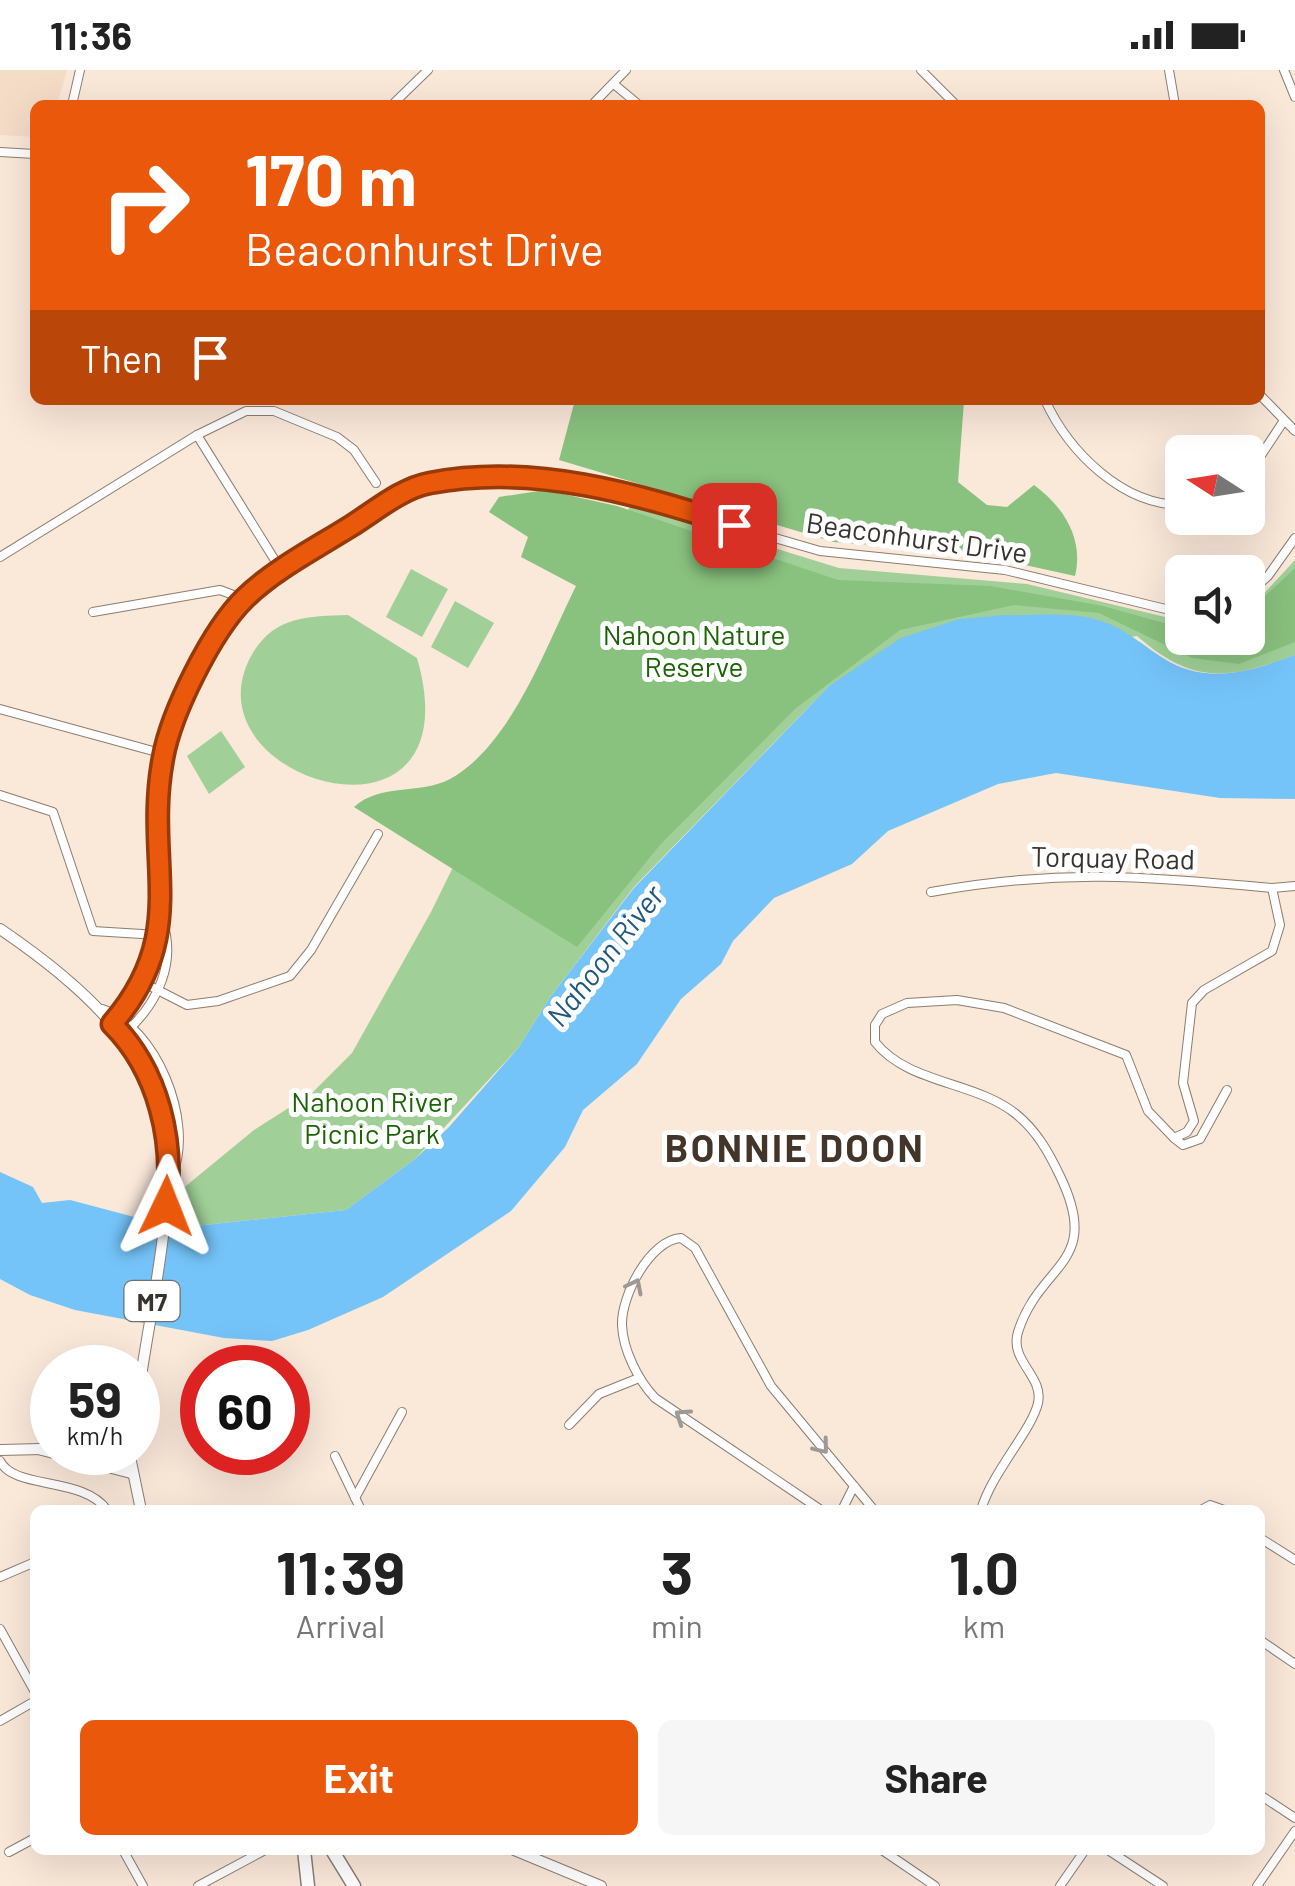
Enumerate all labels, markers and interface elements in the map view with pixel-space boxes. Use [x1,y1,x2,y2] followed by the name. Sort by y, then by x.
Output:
[50,12,132,58] text: 11:36
[245,136,417,220] text: 170 m
[80,140,210,270] icon: right
[245,221,604,275] text: Beaconhurst Drive
[183,330,238,385] icon: arrive
[80,335,163,381] text: Then
[1165,435,1265,535] north arrow
[1165,435,1265,655] map controls
[692,483,777,568] pin
[707,498,762,553] icon: arrive
[804,505,1030,569] street label: Beaconhurst Drive
[1165,555,1265,655] button: sound
[603,617,785,683] park label: Nahoon Nature Reserve
[1031,839,1195,875] street label: Torquay Road
[538,876,671,1033] water label: Nahoon River
[291,1084,453,1150] park label: Nahoon River Picnic Park
[665,1124,925,1170] district label: BONNIE DOON
[114,1154,218,1258] position arrow
[623,1278,642,1296] one-way arrow
[124,1281,180,1321] road number: M7
[180,1345,310,1475] speed limit sign: 60
[68,1368,122,1428] text: 59
[675,1410,693,1429] one-way arrow
[67,1420,123,1450] text: km/h
[810,1435,828,1453] one-way arrow
[276,1535,405,1607] text: 11:39
[661,1535,693,1607] text: 3
[949,1535,1019,1607] text: 1.0
[296,1606,385,1644] text: Arrival
[651,1606,703,1644] text: min
[963,1606,1005,1644] text: km
[80,1720,638,1835] button: Exit
[658,1720,1215,1835] button: Share

